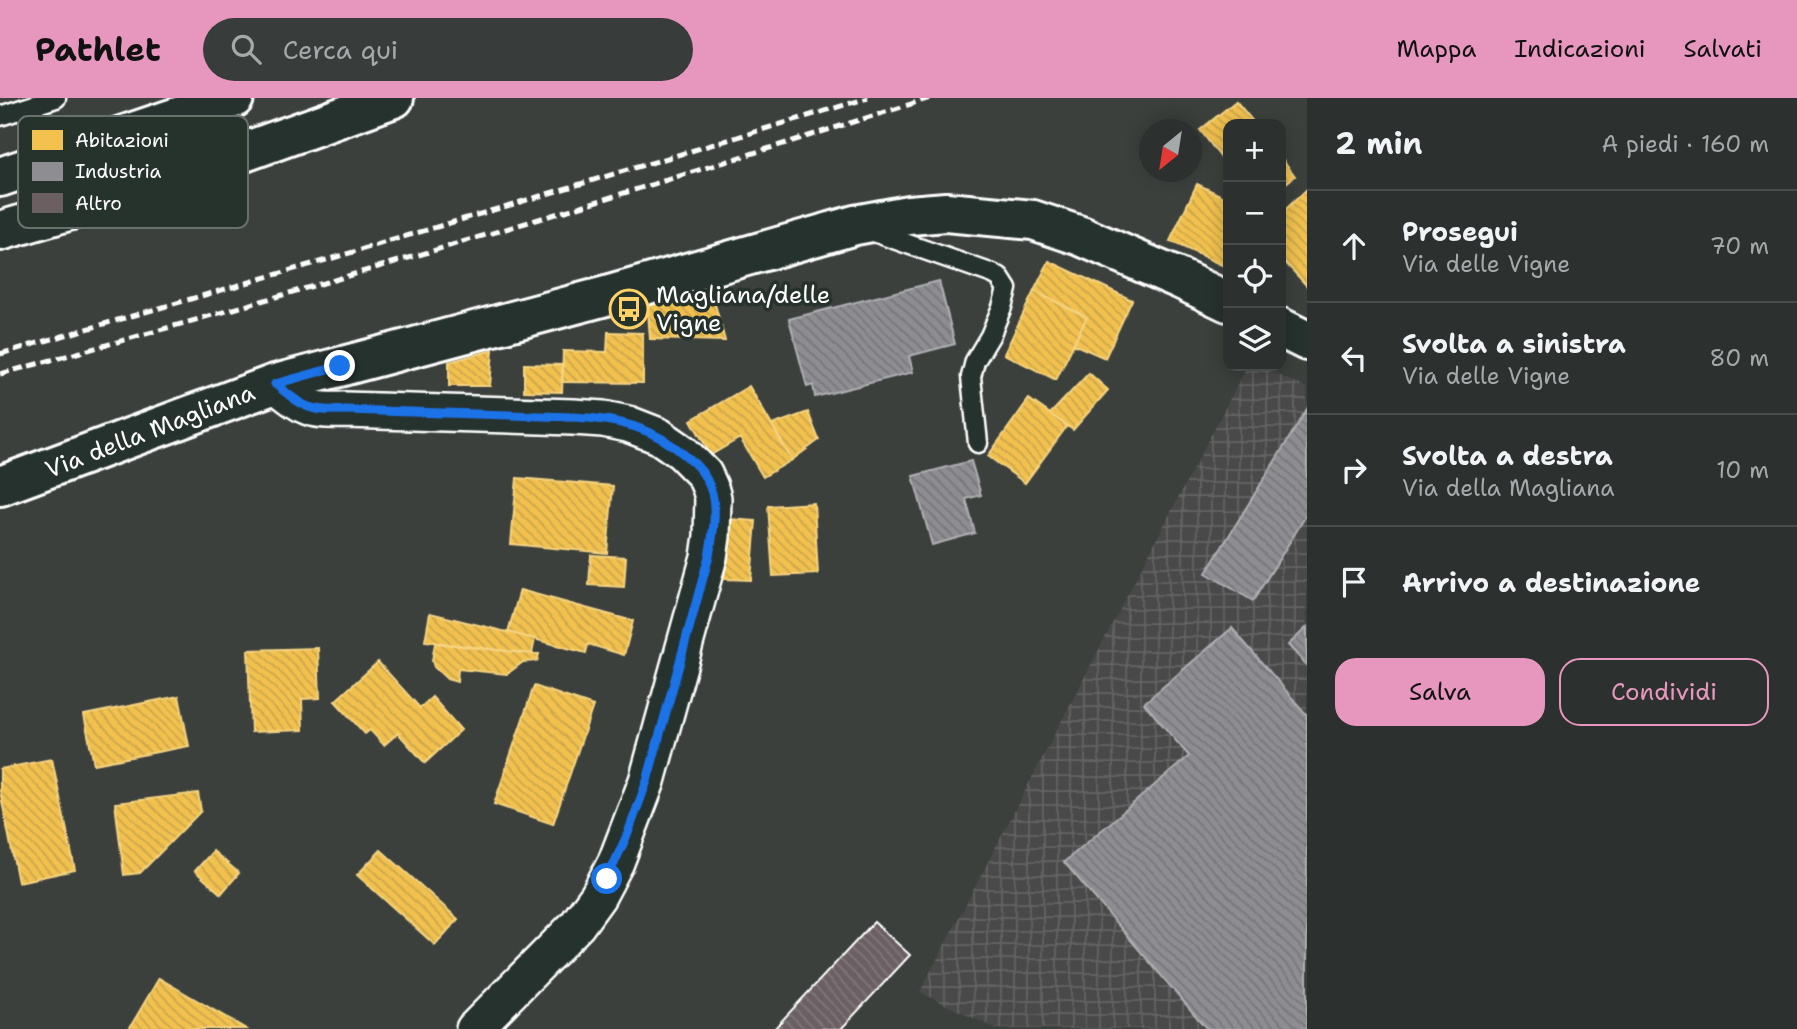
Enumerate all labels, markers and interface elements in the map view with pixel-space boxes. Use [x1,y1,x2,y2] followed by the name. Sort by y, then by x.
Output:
[203,18,693,81] search box
[35,27,161,72] text: Pathlet
[227,30,265,68] icon: search
[283,32,398,67] text: Cerca qui
[1396,33,1476,65] text: Mappa
[1514,33,1646,65] text: Indicazioni
[1684,33,1762,65] text: Salvati
[18,116,248,228] legend
[1139,119,1202,182] north arrow
[1223,119,1286,371] map controls
[1223,119,1286,182] button: +
[1335,123,1422,164] text: 2 min
[75,128,169,153] text: Abitazioni
[1602,129,1769,159] text: A piedi · 160 m
[75,159,162,184] text: Industria
[1223,182,1286,245] button: −
[75,191,122,216] text: Altro
[1402,214,1518,249] text: Prosegui
[1335,227,1373,265] icon: ahead
[1710,231,1769,261] text: 70 m
[1223,245,1286,308] button: locate
[1402,249,1570,279] text: Via delle Vigne
[656,279,830,339] place label: Magliana/delle Vigne
[608,288,650,330] bus stop icon: Magliana/delle Vigne
[1223,308,1286,371] button: layers
[1402,326,1626,361] text: Svolta a sinistra
[1335,339,1373,377] icon: left
[1710,343,1769,373] text: 80 m
[324,350,355,381] route end
[1402,361,1570,391] text: Via delle Vigne
[41,376,259,486] street label: Via della Magliana
[1402,438,1613,473] text: Svolta a destra
[1335,451,1373,489] icon: right
[1716,455,1769,485] text: 10 m
[1402,473,1615,503] text: Via della Magliana
[1335,563,1373,601] icon: arrive
[1402,565,1700,600] text: Arrivo a destinazione
[1335,658,1545,726] button: Salva
[1559,658,1769,726] button: Condividi
[591,863,622,894] route start

